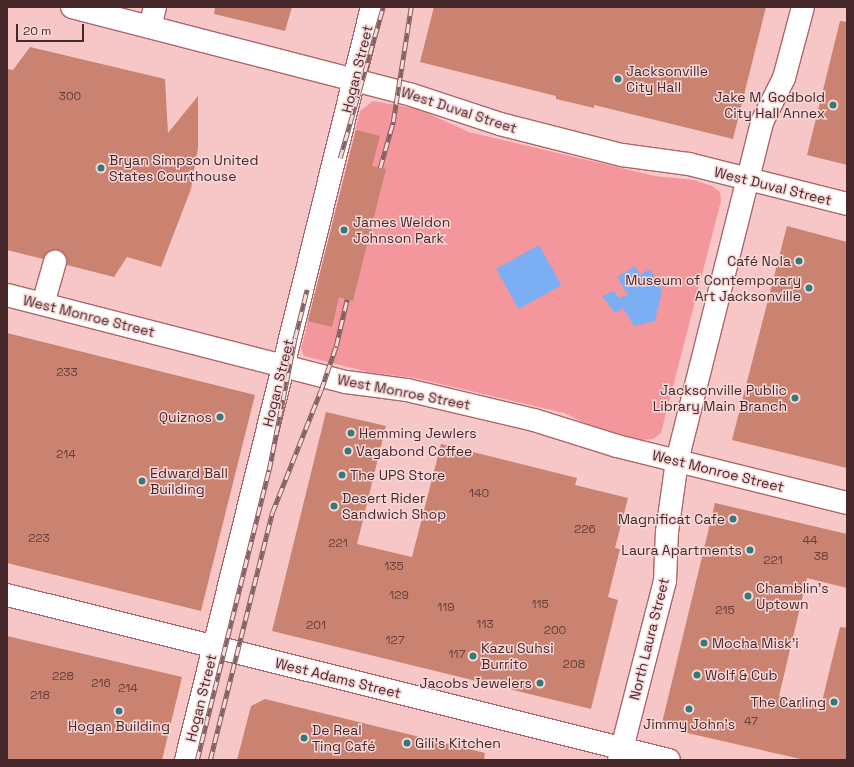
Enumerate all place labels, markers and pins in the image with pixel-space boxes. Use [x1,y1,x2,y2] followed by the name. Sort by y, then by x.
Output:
[626,63,708,96] place label: Jacksonville City Hall
[613,74,623,84] marker: Jacksonville City Hall
[714,89,825,122] place label: Jake M. Godbold City Hall Annex
[828,100,838,110] marker: Jake M. Godbold City Hall Annex
[109,152,258,184] place label: Bryan Simpson United States Courthouse
[96,163,106,173] marker: Bryan Simpson United States Courthouse
[353,214,450,246] place label: James Weldon Johnson Park
[338,224,350,236] marker: James Weldon Johnson Park
[727,253,791,269] place label: Café Nola
[794,256,804,266] marker: Café Nola
[625,272,801,304] place label: Museum of Contemporary Art Jacksonville
[804,283,814,293] marker: Museum of Contemporary Art Jacksonville
[653,382,787,414] place label: Jacksonville Public Library Main Branch
[790,393,800,403] marker: Jacksonville Public Library Main Branch
[159,409,212,425] place label: Quiznos
[215,412,225,422] marker: Quiznos
[359,425,477,441] place label: Hemming Jewlers
[346,428,356,438] marker: Hemming Jewlers
[356,443,472,459] place label: Vagabond Coffee
[343,446,353,456] marker: Vagabond Coffee
[150,465,228,498] place label: Edward Ball Building
[350,467,445,483] place label: The UPS Store
[337,470,347,480] marker: The UPS Store
[137,476,147,486] marker: Edward Ball Building
[342,490,446,522] place label: Desert Rider Sandwich Shop
[329,501,339,511] marker: Desert Rider Sandwich Shop
[618,511,725,527] place label: Magnificat Cafe
[728,514,738,524] marker: Magnificat Cafe
[621,542,742,558] place label: Laura Apartments
[745,545,755,555] marker: Laura Apartments
[756,580,829,612] place label: Chamblin's Uptown
[743,591,753,601] marker: Chamblin's Uptown
[712,635,799,651] place label: Mocha Misk'i
[699,638,709,648] marker: Mocha Misk'i
[481,640,554,672] place label: Kazu Suhsi Burrito
[468,651,478,661] marker: Kazu Suhsi Burrito
[705,667,778,683] place label: Wolf & Cub
[692,670,702,680] marker: Wolf & Cub
[419,675,532,691] place label: Jacobs Jewelers
[535,678,545,688] marker: Jacobs Jewelers
[751,694,826,710] place label: The Carling
[829,697,839,707] marker: The Carling
[684,704,694,714] marker: Jimmy John's
[114,706,124,716] marker: Hogan Building
[643,716,735,732] place label: Jimmy John's
[68,718,170,734] place label: Hogan Building
[312,722,375,754] place label: De Real Ting Café
[299,733,309,743] marker: De Real Ting Café
[415,735,501,751] place label: Gili's Kitchen
[402,738,412,748] marker: Gili's Kitchen

